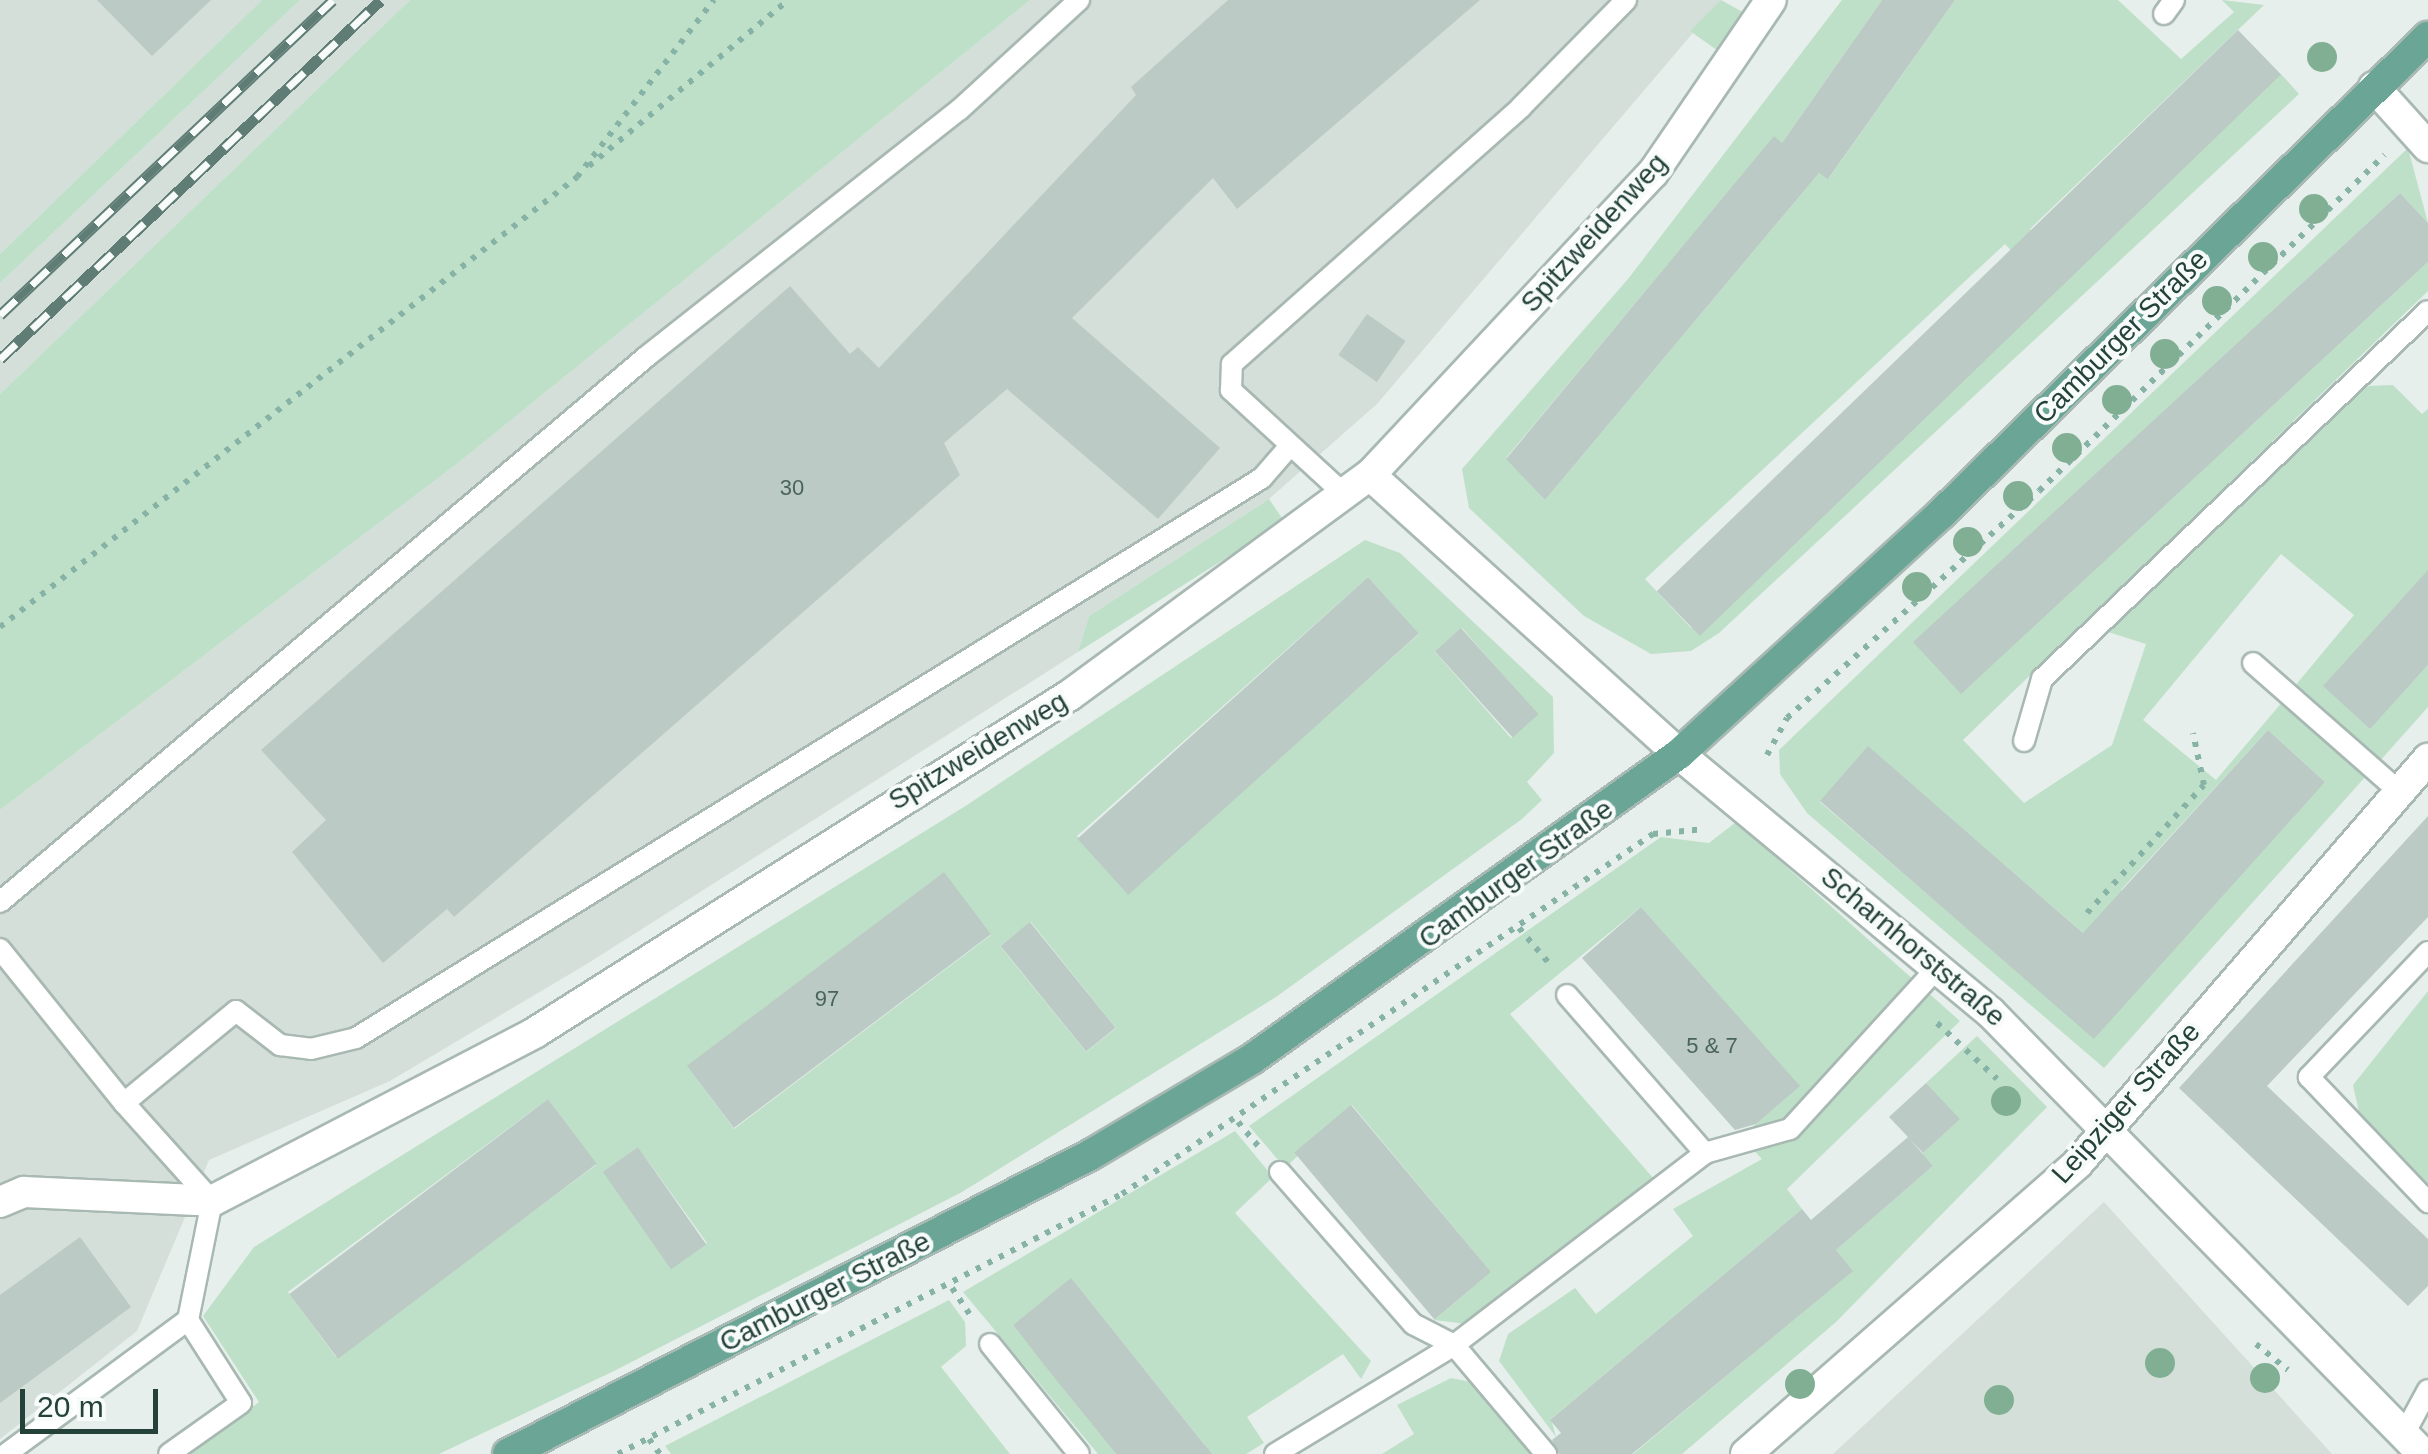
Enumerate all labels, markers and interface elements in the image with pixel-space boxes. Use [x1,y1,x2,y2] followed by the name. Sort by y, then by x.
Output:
[1514,147,1674,319] street label: Spitzweidenweg
[2027,243,2215,431] street label: Camburger Straße
[780,475,804,501] house number: 30
[883,684,1073,818] street label: Spitzweidenweg
[1412,792,1620,956] street label: Camburger Straße
[1814,860,2012,1034] street label: Scharnhorststraße
[815,986,839,1012] house number: 97
[2045,1015,2207,1191] street label: Leipziger Straße
[1686,1033,1738,1059] house number: 5 & 7
[714,1224,936,1360] street label: Camburger Straße
[25,1369,162,1431] scale bar
[37,1390,104,1423] text: 20 m

